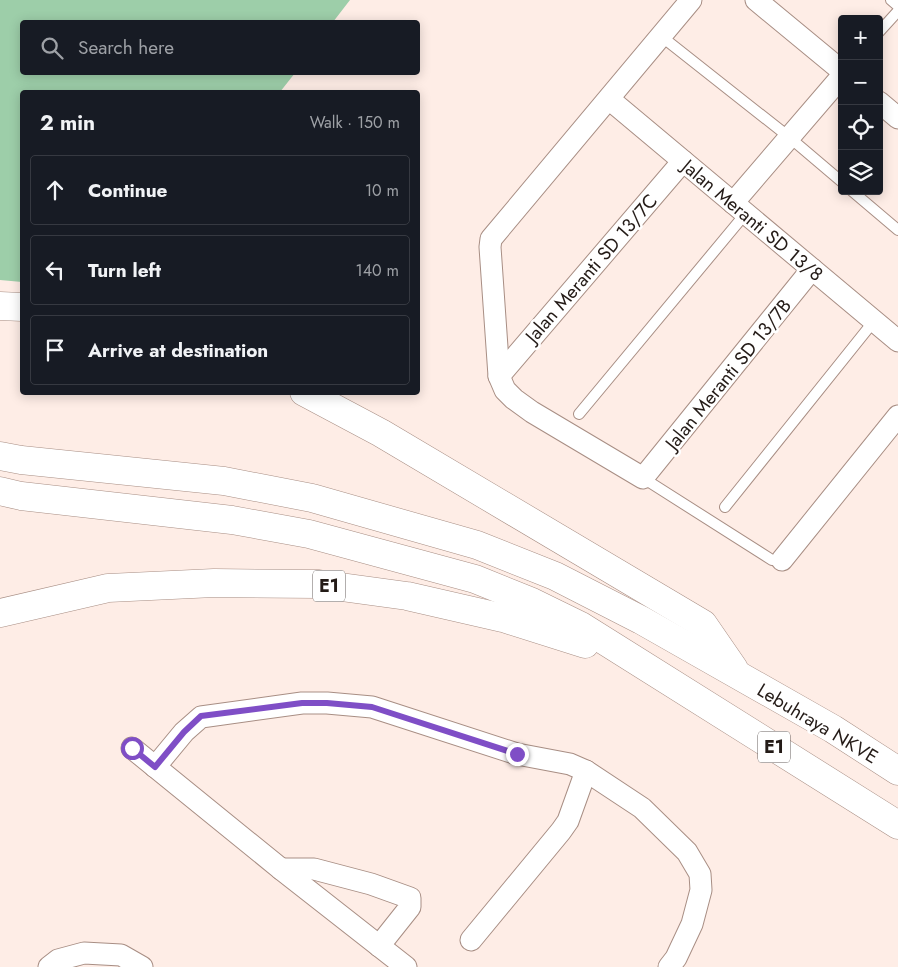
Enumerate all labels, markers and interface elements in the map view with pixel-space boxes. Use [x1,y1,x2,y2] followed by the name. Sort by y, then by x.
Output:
[838,15,883,195] map controls
[838,15,883,60] button: +
[20,20,420,75] search box
[38,34,66,62] icon: search
[78,34,174,61] text: Search here
[838,60,883,105] button: −
[838,105,883,150] button: locate
[40,108,95,138] text: 2 min
[310,111,400,134] text: Walk · 150 m
[838,150,883,195] button: layers
[674,151,829,288] street label: Jalan Meranti SD 13/8
[41,176,69,204] icon: ahead
[88,177,167,204] text: Continue
[365,179,399,202] text: 10 m
[517,188,664,351] street label: Jalan Meranti SD 13/7C
[41,256,69,284] icon: left
[88,257,161,284] text: Turn left
[356,259,399,282] text: 140 m
[657,293,798,458] street label: Jalan Meranti SD 13/7B
[41,336,69,364] icon: arrive
[88,337,268,364] text: Arrive at destination
[313,570,345,602] road number: E1
[752,677,883,770] street label: Lebuhraya NKVE
[758,732,790,762] road number: E1
[121,737,144,760] route start
[506,743,529,766] route end

